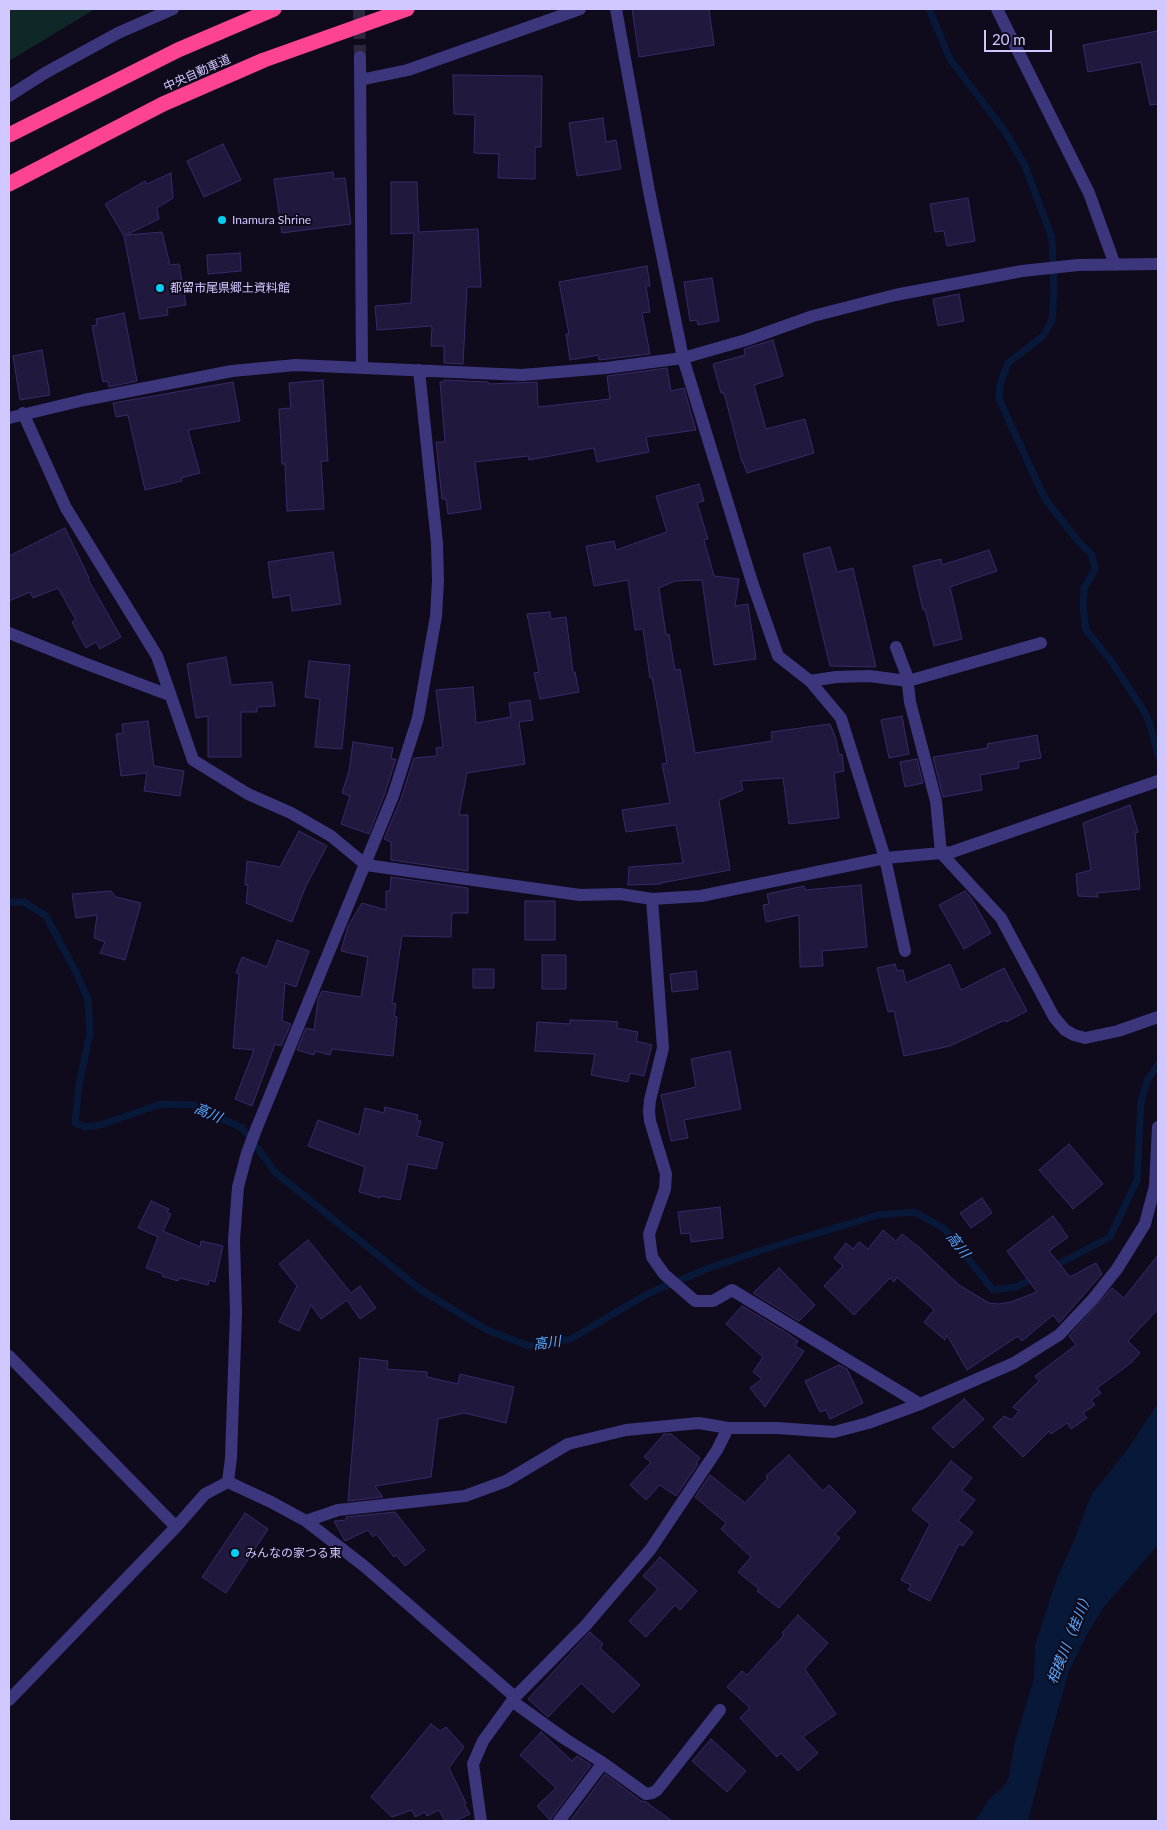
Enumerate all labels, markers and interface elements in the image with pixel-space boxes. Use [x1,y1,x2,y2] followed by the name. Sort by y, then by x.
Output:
[987,20,1054,52] scale bar
[992,30,1026,48] text: 20 m
[161,52,233,94] street label: 中央自動車道
[232,213,311,227] place label: Inamura Shrine
[216,214,228,226] marker: Inamura Shrine
[170,281,290,295] place label: 都留市尾県郷土資料館
[154,282,166,294] marker: 都留市尾県郷土資料館
[192,1100,224,1126] water label: 高川
[943,1229,973,1261] water label: 高川
[532,1333,562,1353] water label: 高川
[245,1546,341,1560] place label: みんなの家つる東
[229,1547,241,1559] marker: みんなの家つる東
[1044,1589,1096,1687] water label: 相模川（桂川）

